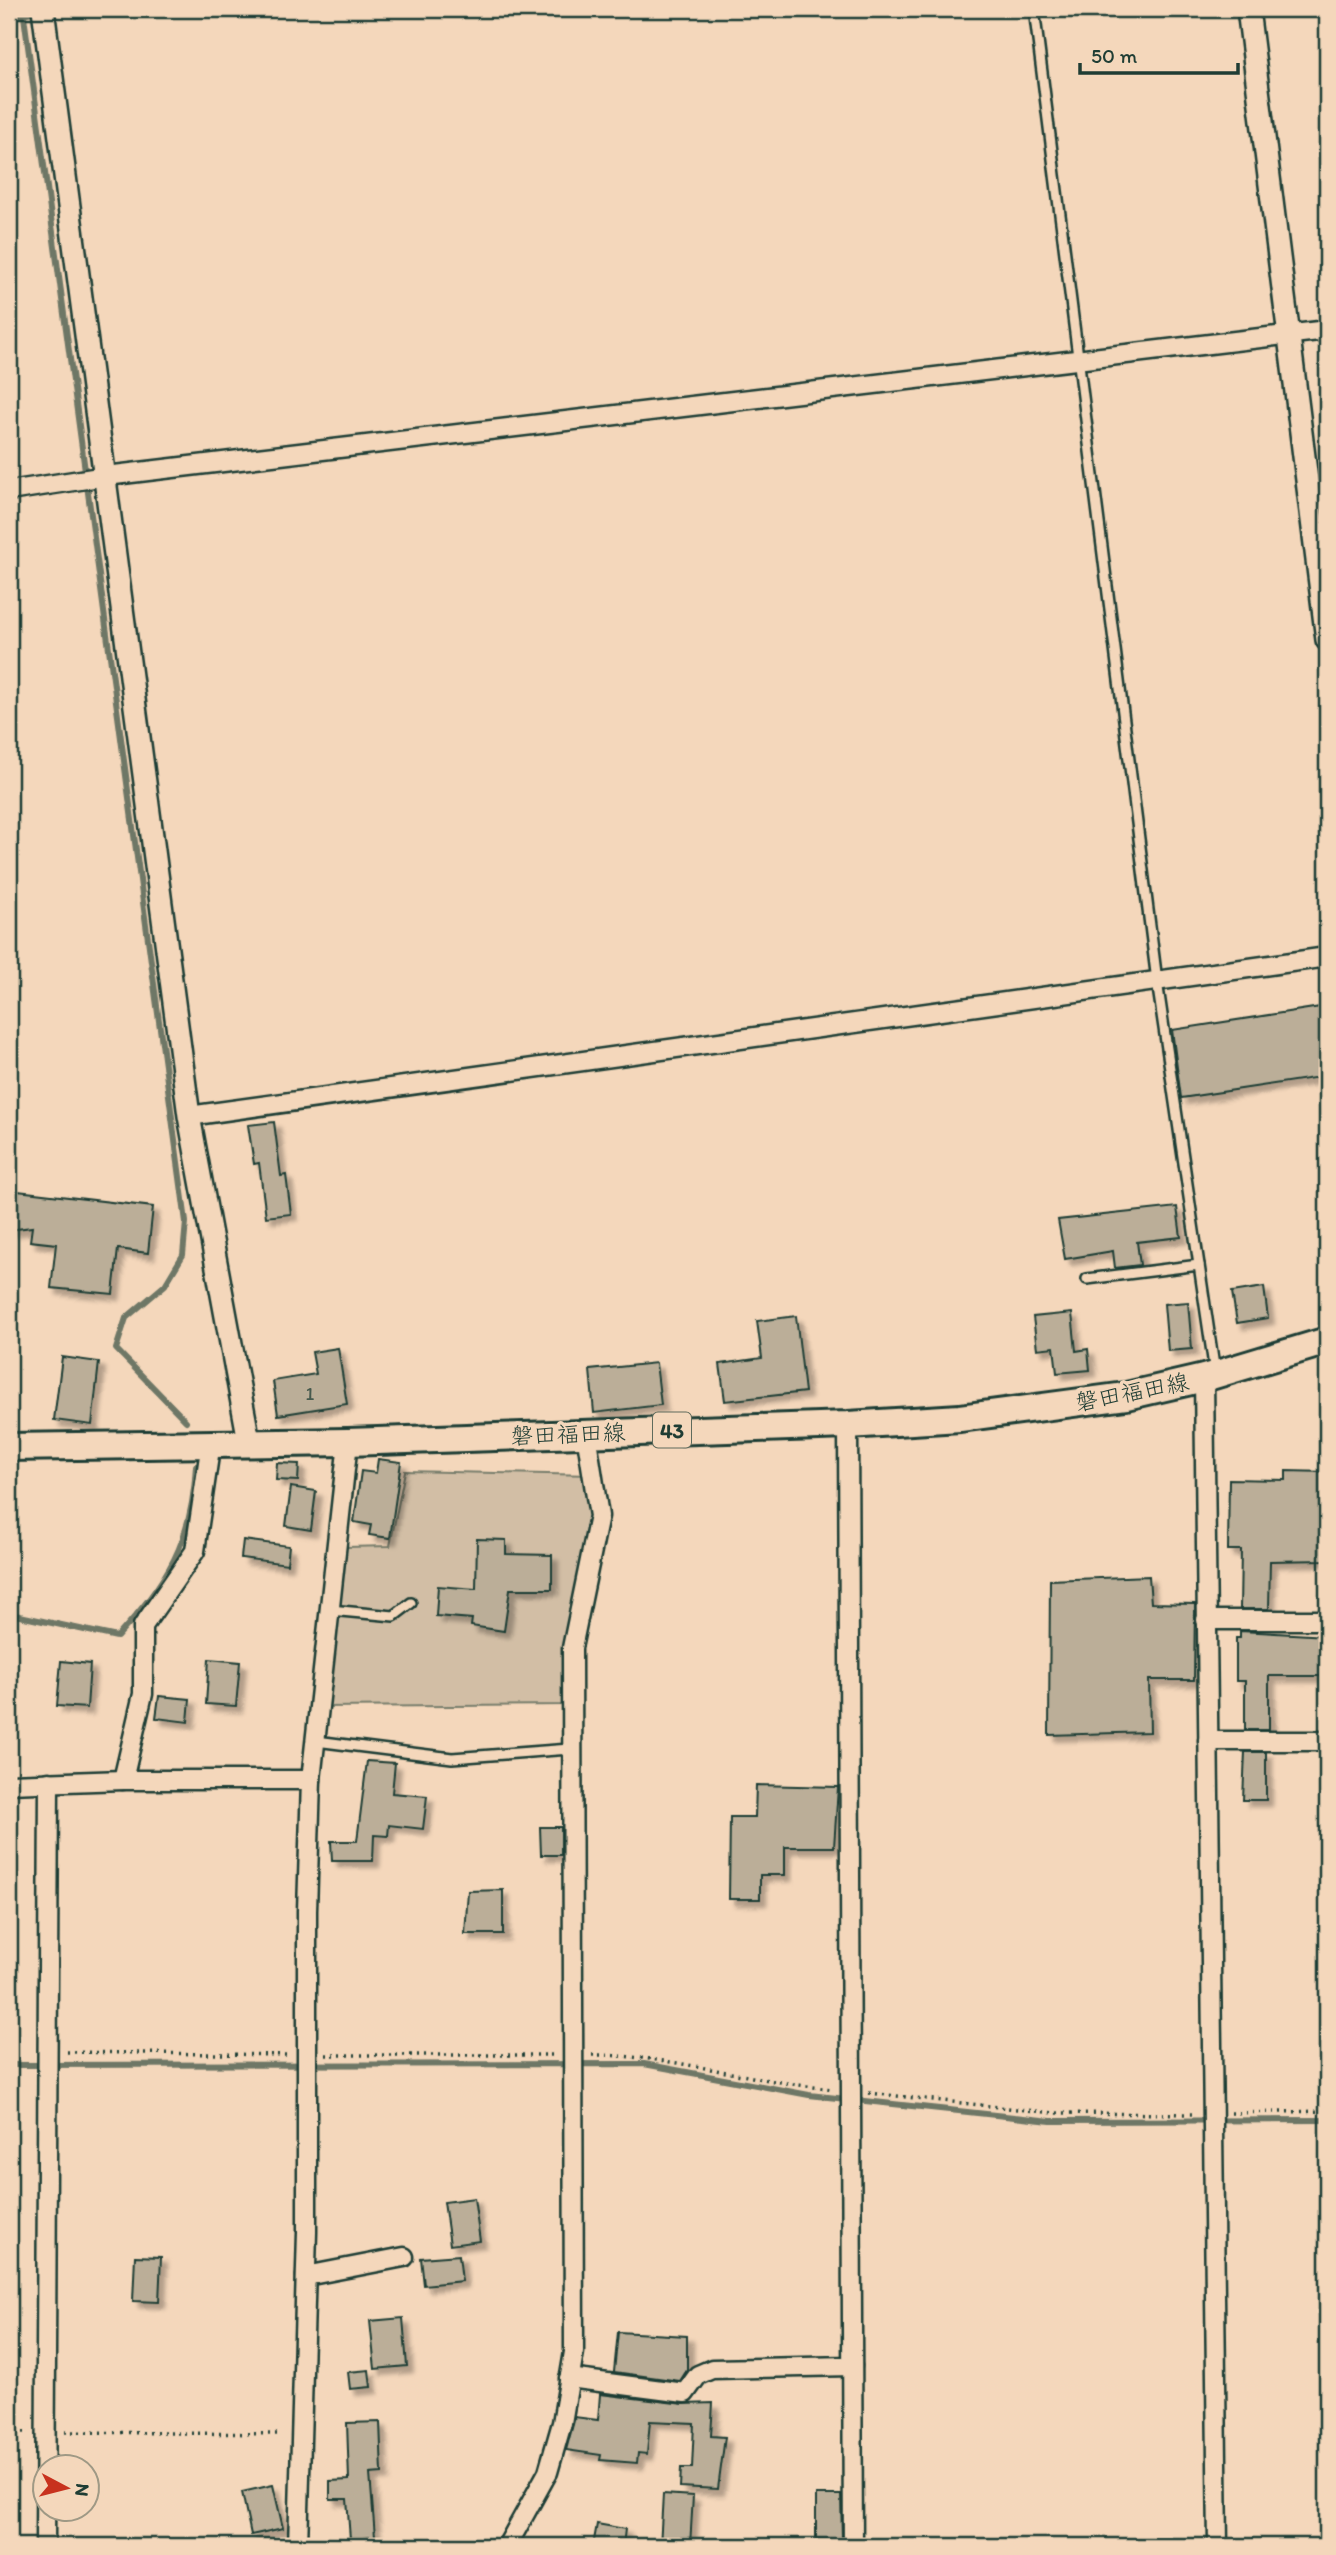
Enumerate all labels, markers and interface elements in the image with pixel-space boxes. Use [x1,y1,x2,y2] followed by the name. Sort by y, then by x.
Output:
[1080,32,1238,76] scale bar
[1091,43,1138,68] text: 50 m
[1073,1367,1191,1417] street label: 磐田福田線
[306,1382,315,1405] house number: 1
[653,1412,691,1448] road number: 43
[510,1418,626,1450] street label: 磐田福田線
[32,2454,102,2524] north arrow
[70,2482,95,2498] text: N

